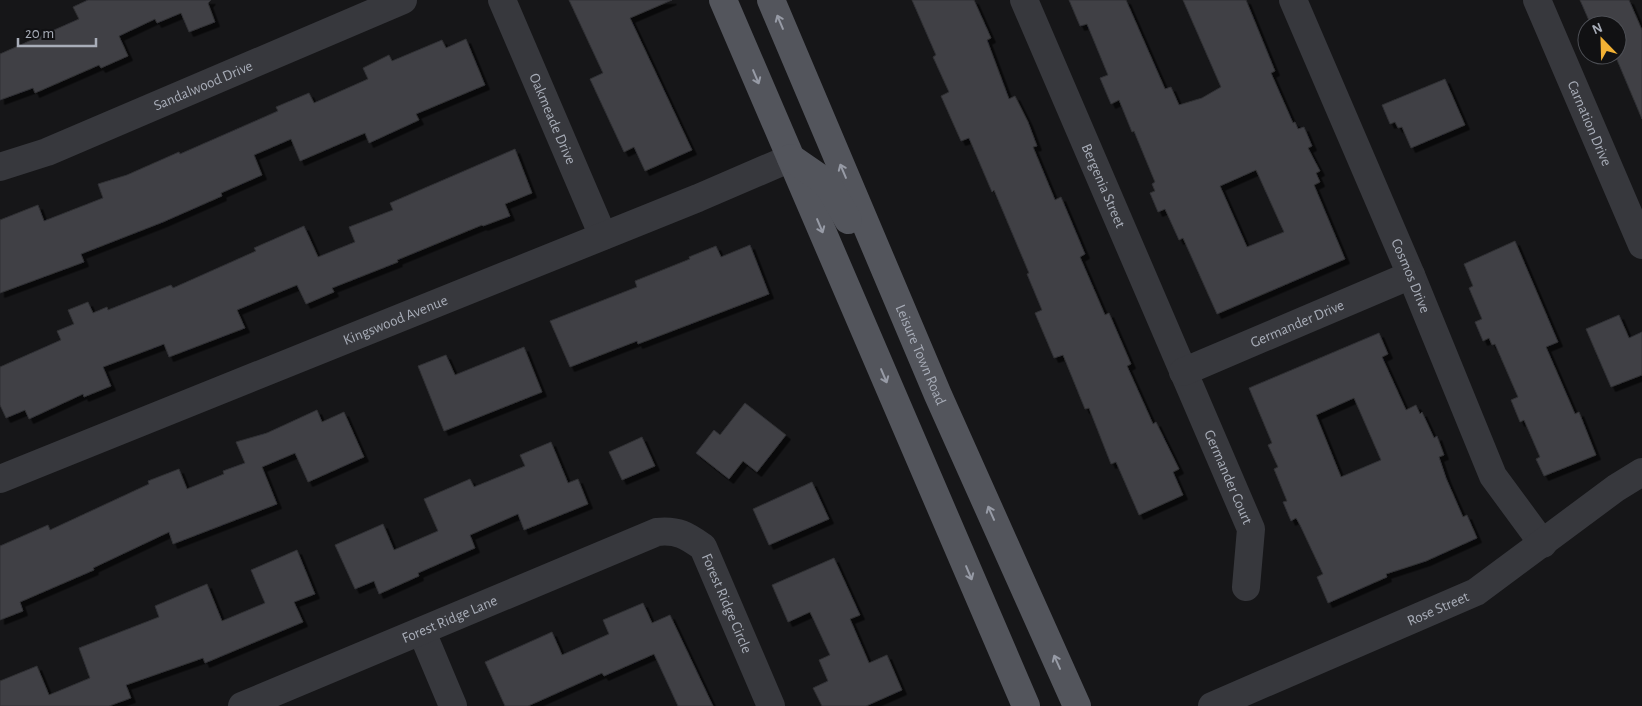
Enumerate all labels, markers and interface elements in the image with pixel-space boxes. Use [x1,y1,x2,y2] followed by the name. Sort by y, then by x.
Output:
[775,14,784,29] one-way arrow
[18,15,95,47] scale bar
[1577,15,1627,65] north arrow
[1590,21,1605,37] text: N
[25,26,54,41] text: 20 m
[152,58,255,114] street label: Sandalwood Drive
[752,69,761,84] one-way arrow
[526,71,578,167] street label: Oakmeade Drive
[1564,78,1614,168] street label: Carnation Drive
[1079,141,1128,230] street label: Bergenia Street
[838,164,848,179] one-way arrow
[816,218,826,233] one-way arrow
[1388,237,1433,315] street label: Cosmos Drive
[341,293,450,348] street label: Kingswood Avenue
[1248,297,1346,350] street label: Germander Drive
[893,302,949,408] street label: Leisure Town Road
[880,368,890,383] one-way arrow
[1201,428,1255,527] street label: Germander Court
[985,506,995,521] one-way arrow
[699,551,755,656] street label: Forest Ridge Circle
[965,565,975,580] one-way arrow
[1405,589,1471,629] street label: Rose Street
[400,593,500,646] street label: Forest Ridge Lane
[1052,654,1062,669] one-way arrow

